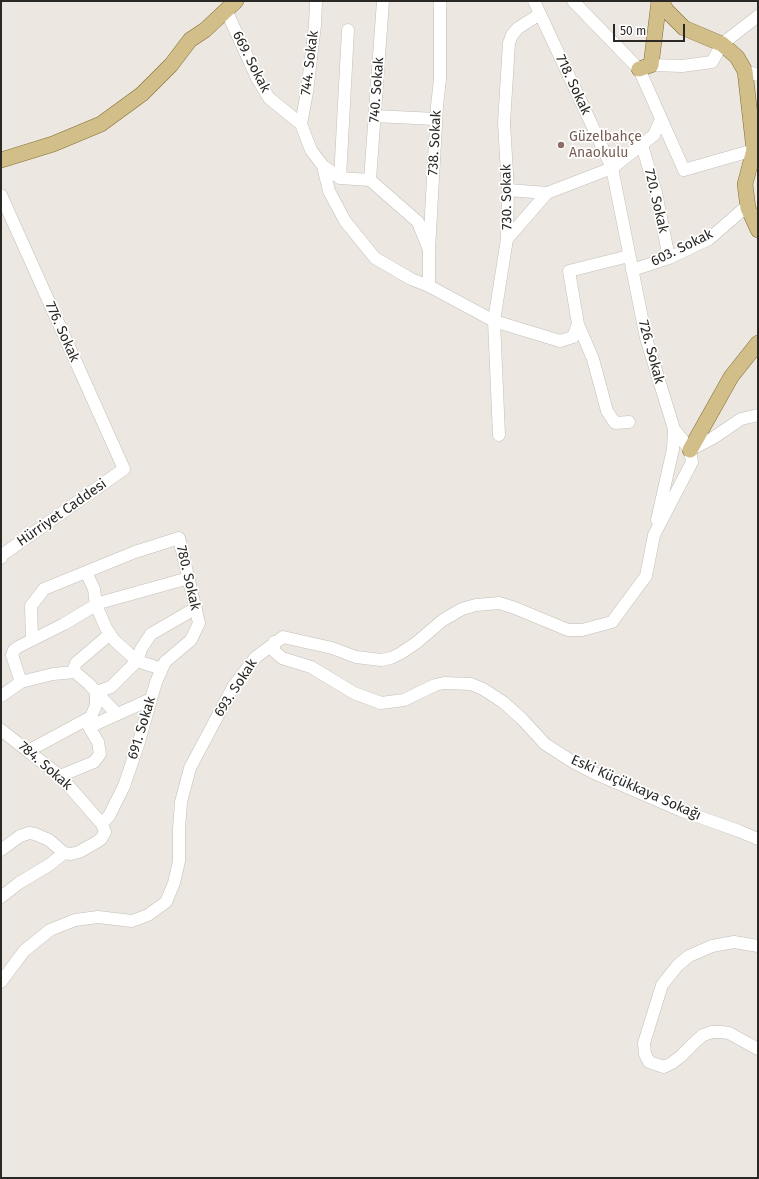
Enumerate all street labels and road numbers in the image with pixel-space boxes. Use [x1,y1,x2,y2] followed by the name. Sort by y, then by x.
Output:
[228,28,274,96] street label: 669. Sokak
[298,30,322,96] street label: 744. Sokak
[552,52,594,118] street label: 718. Sokak
[366,57,388,123] street label: 740. Sokak
[425,110,445,176] street label: 738. Sokak
[498,164,516,230] street label: 730. Sokak
[640,167,672,235] street label: 720. Sokak
[648,226,716,270] street label: 603. Sokak
[41,299,83,365] street label: 776. Sokak
[634,318,668,386] street label: 726. Sokak
[14,476,110,550] street label: Hürriyet Caddesi
[172,544,204,612] street label: 780. Sokak
[211,656,261,720] street label: 693. Sokak
[124,694,160,762] street label: 691. Sokak
[15,738,75,794] street label: 784. Sokak
[568,752,704,824] street label: Eski Küçükkaya Sokağı

